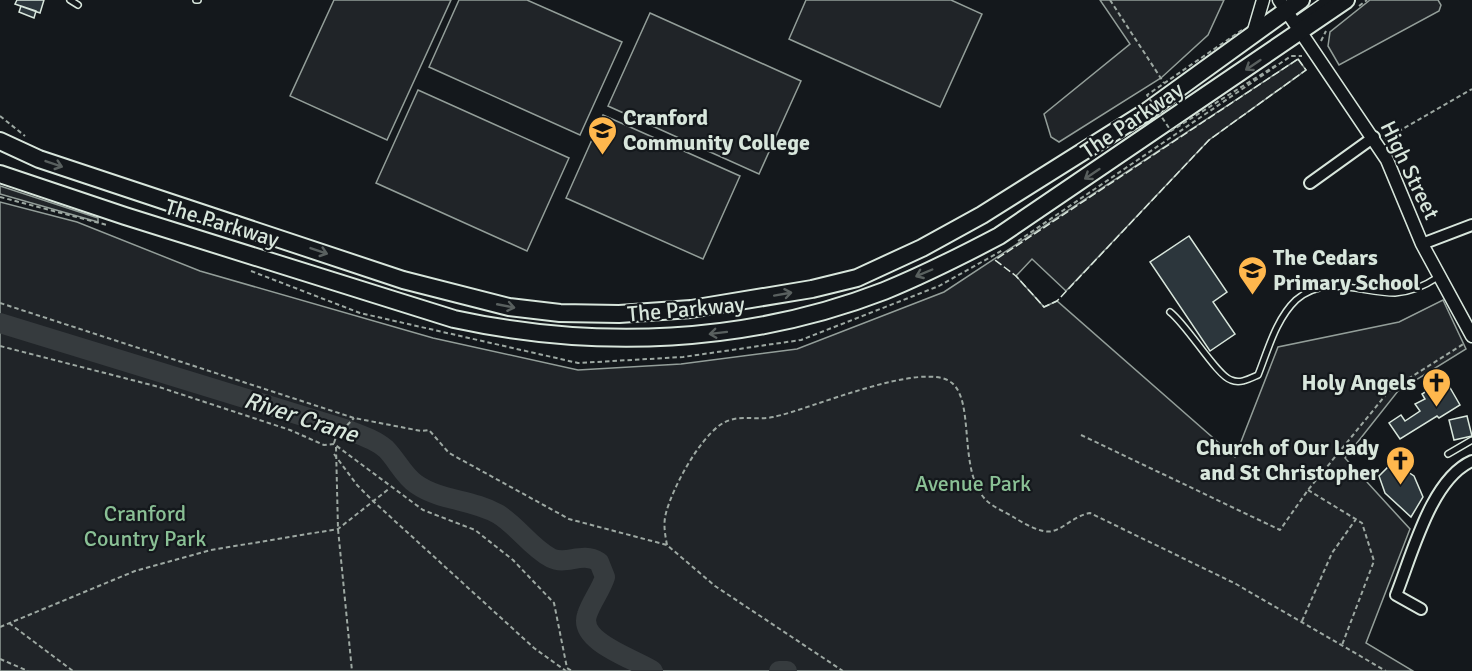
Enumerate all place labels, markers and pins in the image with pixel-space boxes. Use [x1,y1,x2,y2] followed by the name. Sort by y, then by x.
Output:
[623,104,810,156] place label: Cranford Community College
[586,114,618,156] school or university icon: Cranford Community College
[1273,244,1420,296] place label: The Cedars Primary School
[1236,254,1268,296] school or university icon: The Cedars Primary School
[1421,366,1453,408] church icon: Holy Angels
[1302,369,1416,396] place label: Holy Angels
[1196,434,1379,486] place label: Church of Our Lady and St Christopher
[1384,444,1416,486] church icon: Church of Our Lady and St Christopher

